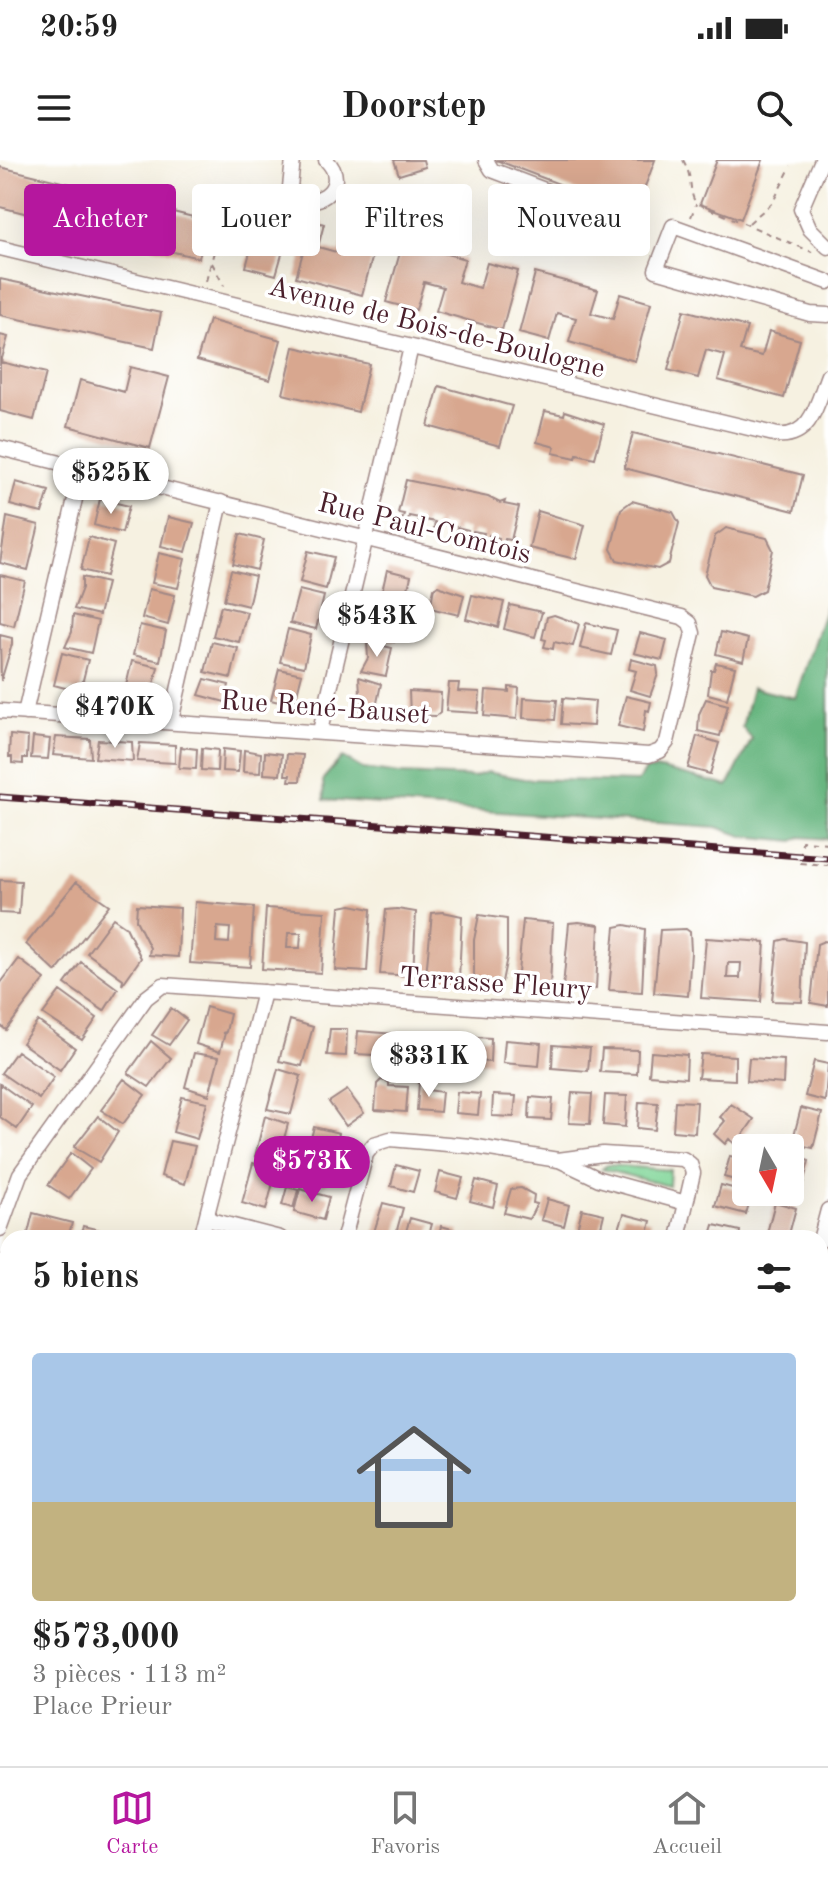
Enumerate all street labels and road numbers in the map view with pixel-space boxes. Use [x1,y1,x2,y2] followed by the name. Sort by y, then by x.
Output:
[265,273,608,384] street label: Avenue de Bois-de-Boulogne
[315,490,534,570] street label: Rue Paul-Comtois
[219,688,430,730] street label: Rue René-Bauset
[398,964,593,1006] street label: Terrasse Fleury

